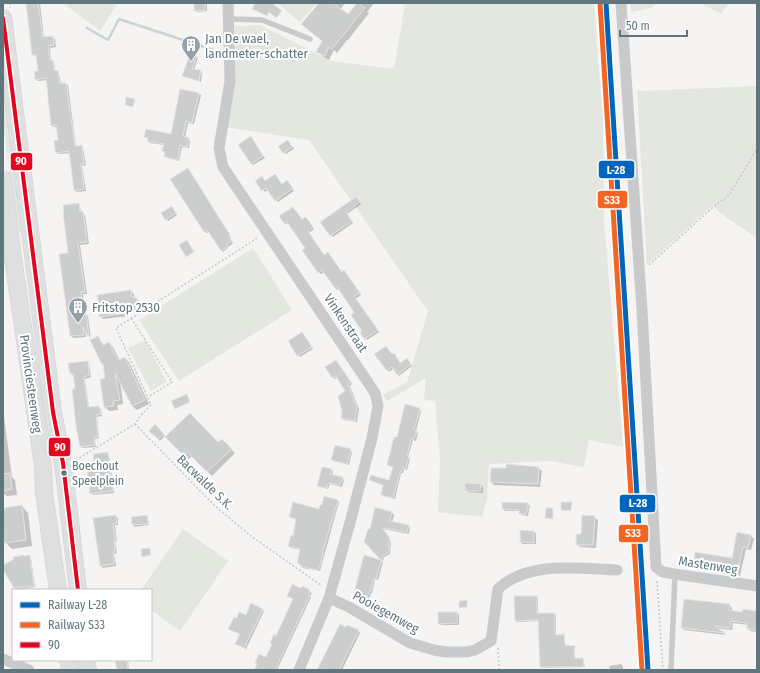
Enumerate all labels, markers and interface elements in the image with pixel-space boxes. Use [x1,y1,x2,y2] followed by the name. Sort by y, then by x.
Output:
[620,12,687,38] scale bar
[626,19,650,33] text: 50 m
[205,31,308,61] place label: Jan De wael, landmeter-schatter
[180,34,202,62] building icon: Jan De wael, landmeter-schatter
[10,152,33,171] line badge: 90
[15,155,27,168] text: 90
[598,160,635,179] line badge: L-28
[607,164,625,177] text: L-28
[597,190,628,209] line badge: S33
[604,194,620,207] text: S33
[321,291,371,356] street label: Vinkenstraat
[67,296,89,324] building icon: Fritstop 2530
[92,300,160,315] place label: Fritstop 2530
[17,334,45,435] street label: Provinciesteenweg
[48,437,71,457] line badge: 90
[54,441,66,454] text: 90
[174,451,236,513] street label: Bacwalde S.K.
[72,459,124,488] place label: Boechout Speelplein
[59,468,69,478] marker: Boechout Speelplein
[619,494,656,513] line badge: L-28
[629,497,647,510] text: L-28
[618,524,649,543] line badge: S33
[625,527,641,540] text: S33
[677,553,739,577] street label: Mastenweg
[350,588,422,637] street label: Pooiegemweg
[12,589,152,661] legend
[48,598,107,612] text: Railway L-28
[48,618,105,632] text: Railway S33
[48,638,60,652] text: 90

